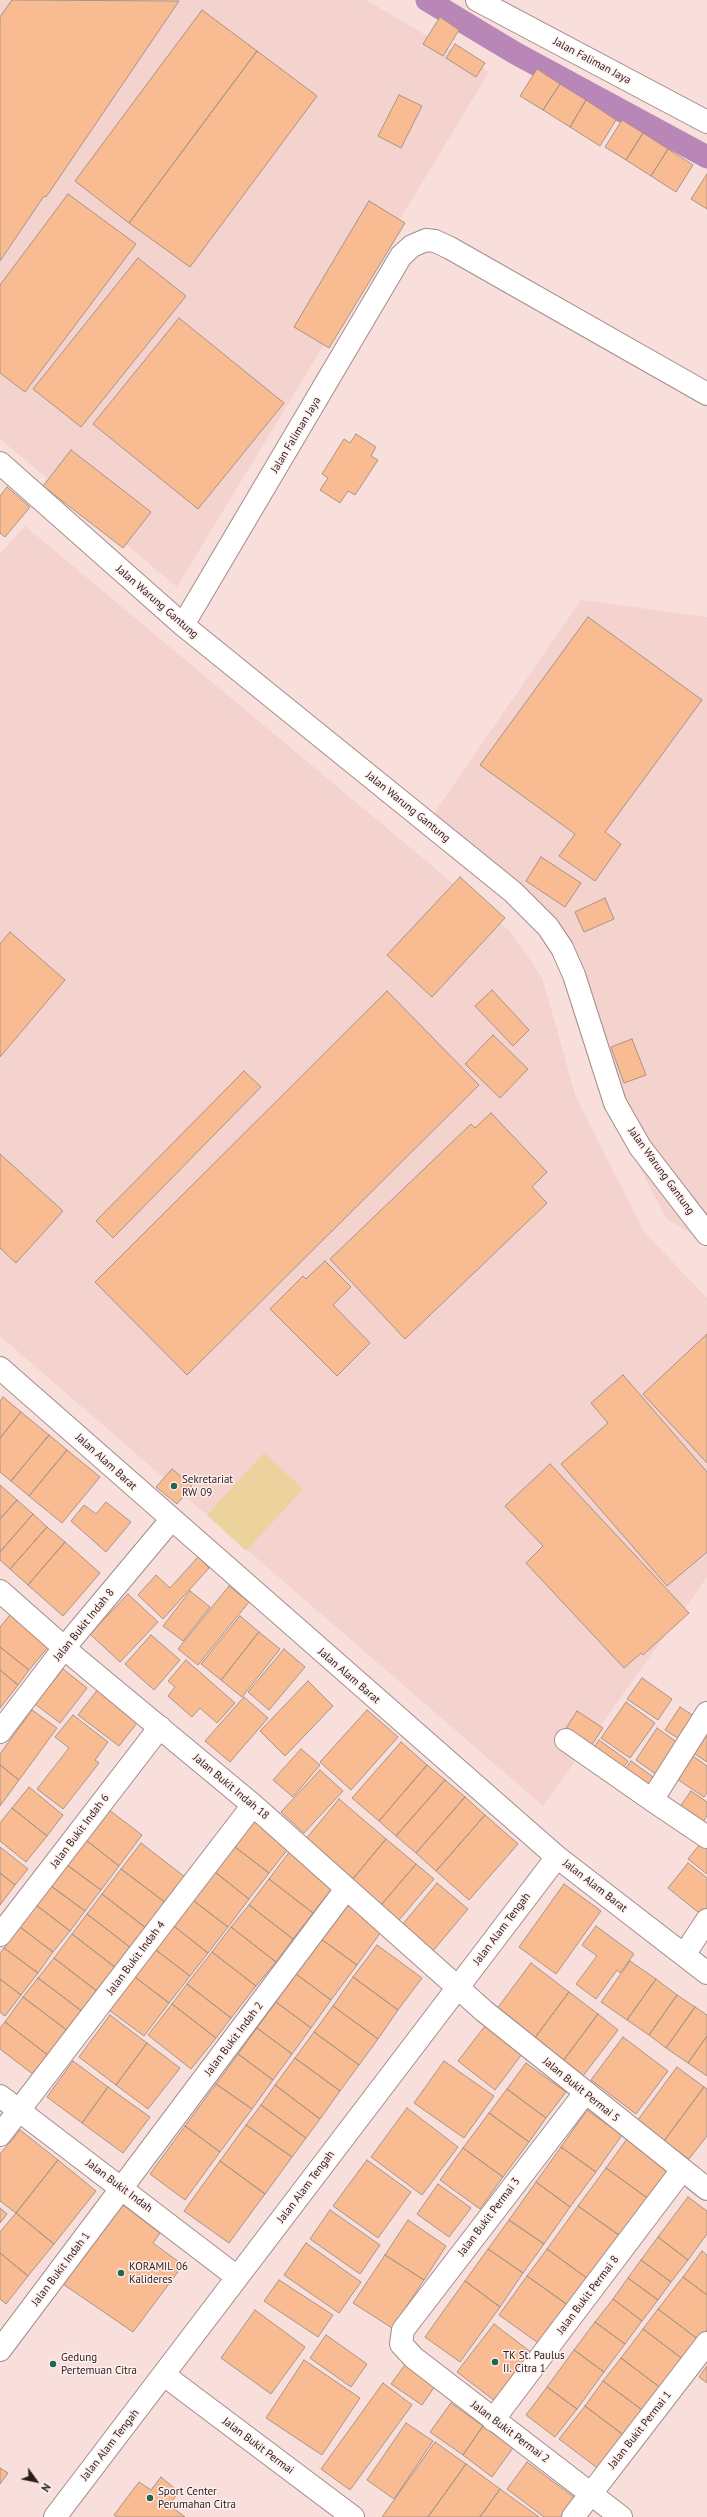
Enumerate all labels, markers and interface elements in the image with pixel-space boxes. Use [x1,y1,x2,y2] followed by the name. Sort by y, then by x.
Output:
[551,35,633,87] street label: Jalan Faliman Jaya
[268,395,324,475] street label: Jalan Faliman Jaya
[113,563,201,641] street label: Jalan Warung Gantung
[363,769,453,845] street label: Jalan Warung Gantung
[625,1125,697,1217] street label: Jalan Warung Gantung
[73,1431,139,1493] street label: Jalan Alam Barat
[182,1473,233,1499] place label: Sekretariat RW 09
[169,1481,179,1491] marker: Sekretariat RW 09
[51,1586,117,1664] street label: Jalan Bukit Indah 8
[315,1645,383,1707] street label: Jalan Alam Barat
[190,1751,272,1823] street label: Jalan Bukit Indah 18
[48,1791,112,1871] street label: Jalan Bukit Indah 6
[560,1857,630,1915] street label: Jalan Alam Barat
[471,1890,533,1968] street label: Jalan Alam Tengah
[104,1918,168,1998] street label: Jalan Bukit Indah 4
[202,1999,266,2079] street label: Jalan Bukit Indah 2
[540,2055,622,2125] street label: Jalan Bukit Permai 5
[275,2148,337,2226] street label: Jalan Alam Tengah
[83,2157,155,2215] street label: Jalan Bukit Indah
[455,2175,523,2259] street label: Jalan Bukit Permai 3
[29,2229,93,2309] street label: Jalan Bukit Indah 1
[554,2253,622,2337] street label: Jalan Bukit Permai 8
[129,2260,188,2286] place label: KORAMIL 06 Kalideres
[116,2268,126,2278] marker: KORAMIL 06 Kalideres
[503,2349,565,2375] place label: TK St. Paulus II. Citra 1
[61,2351,137,2377] place label: Gedung Pertemuan Citra
[490,2357,500,2367] marker: TK St. Paulus II. Citra 1
[48,2359,58,2369] marker: Gedung Pertemuan Citra
[606,2389,674,2471] street label: Jalan Bukit Permai 1
[468,2398,552,2466] street label: Jalan Bukit Permai 2
[78,2407,142,2483] street label: Jalan Alam Tengah
[220,2415,296,2477] street label: Jalan Bukit Permai
[16,2461,56,2501] north arrow
[38,2481,54,2494] text: N
[158,2485,236,2511] place label: Sport Center Perumahan Citra
[145,2493,155,2503] marker: Sport Center Perumahan Citra

